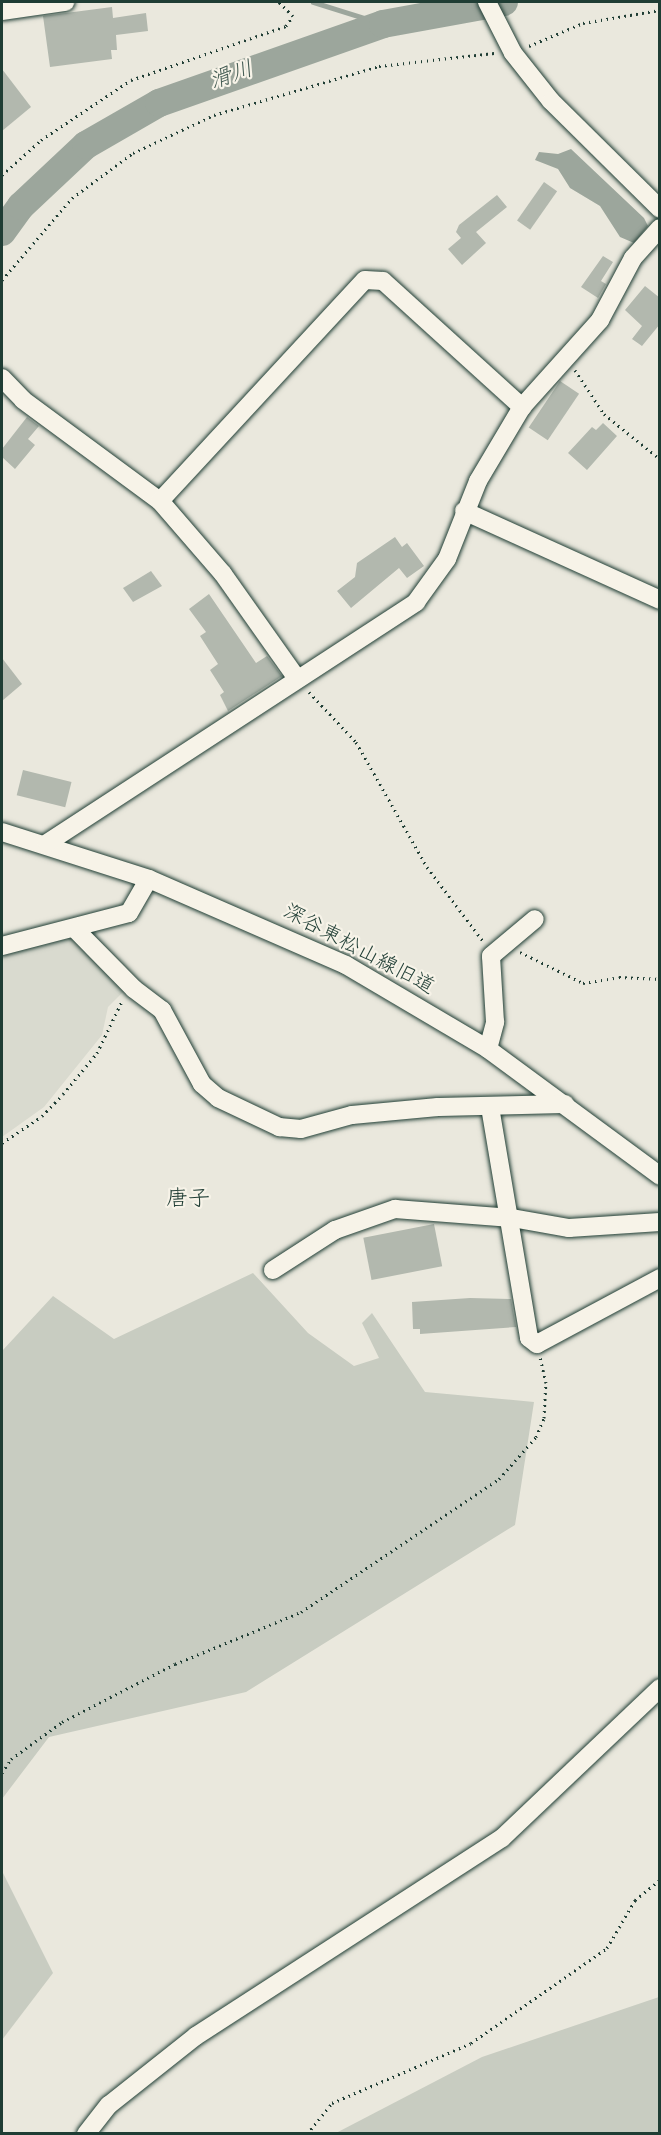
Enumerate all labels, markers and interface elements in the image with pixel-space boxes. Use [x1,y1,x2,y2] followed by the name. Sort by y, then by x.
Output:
[207,57,257,97] water label: 滑川
[278,900,438,1002] street label: 深谷東松山線旧道
[166,1188,210,1214] district label: 唐子

